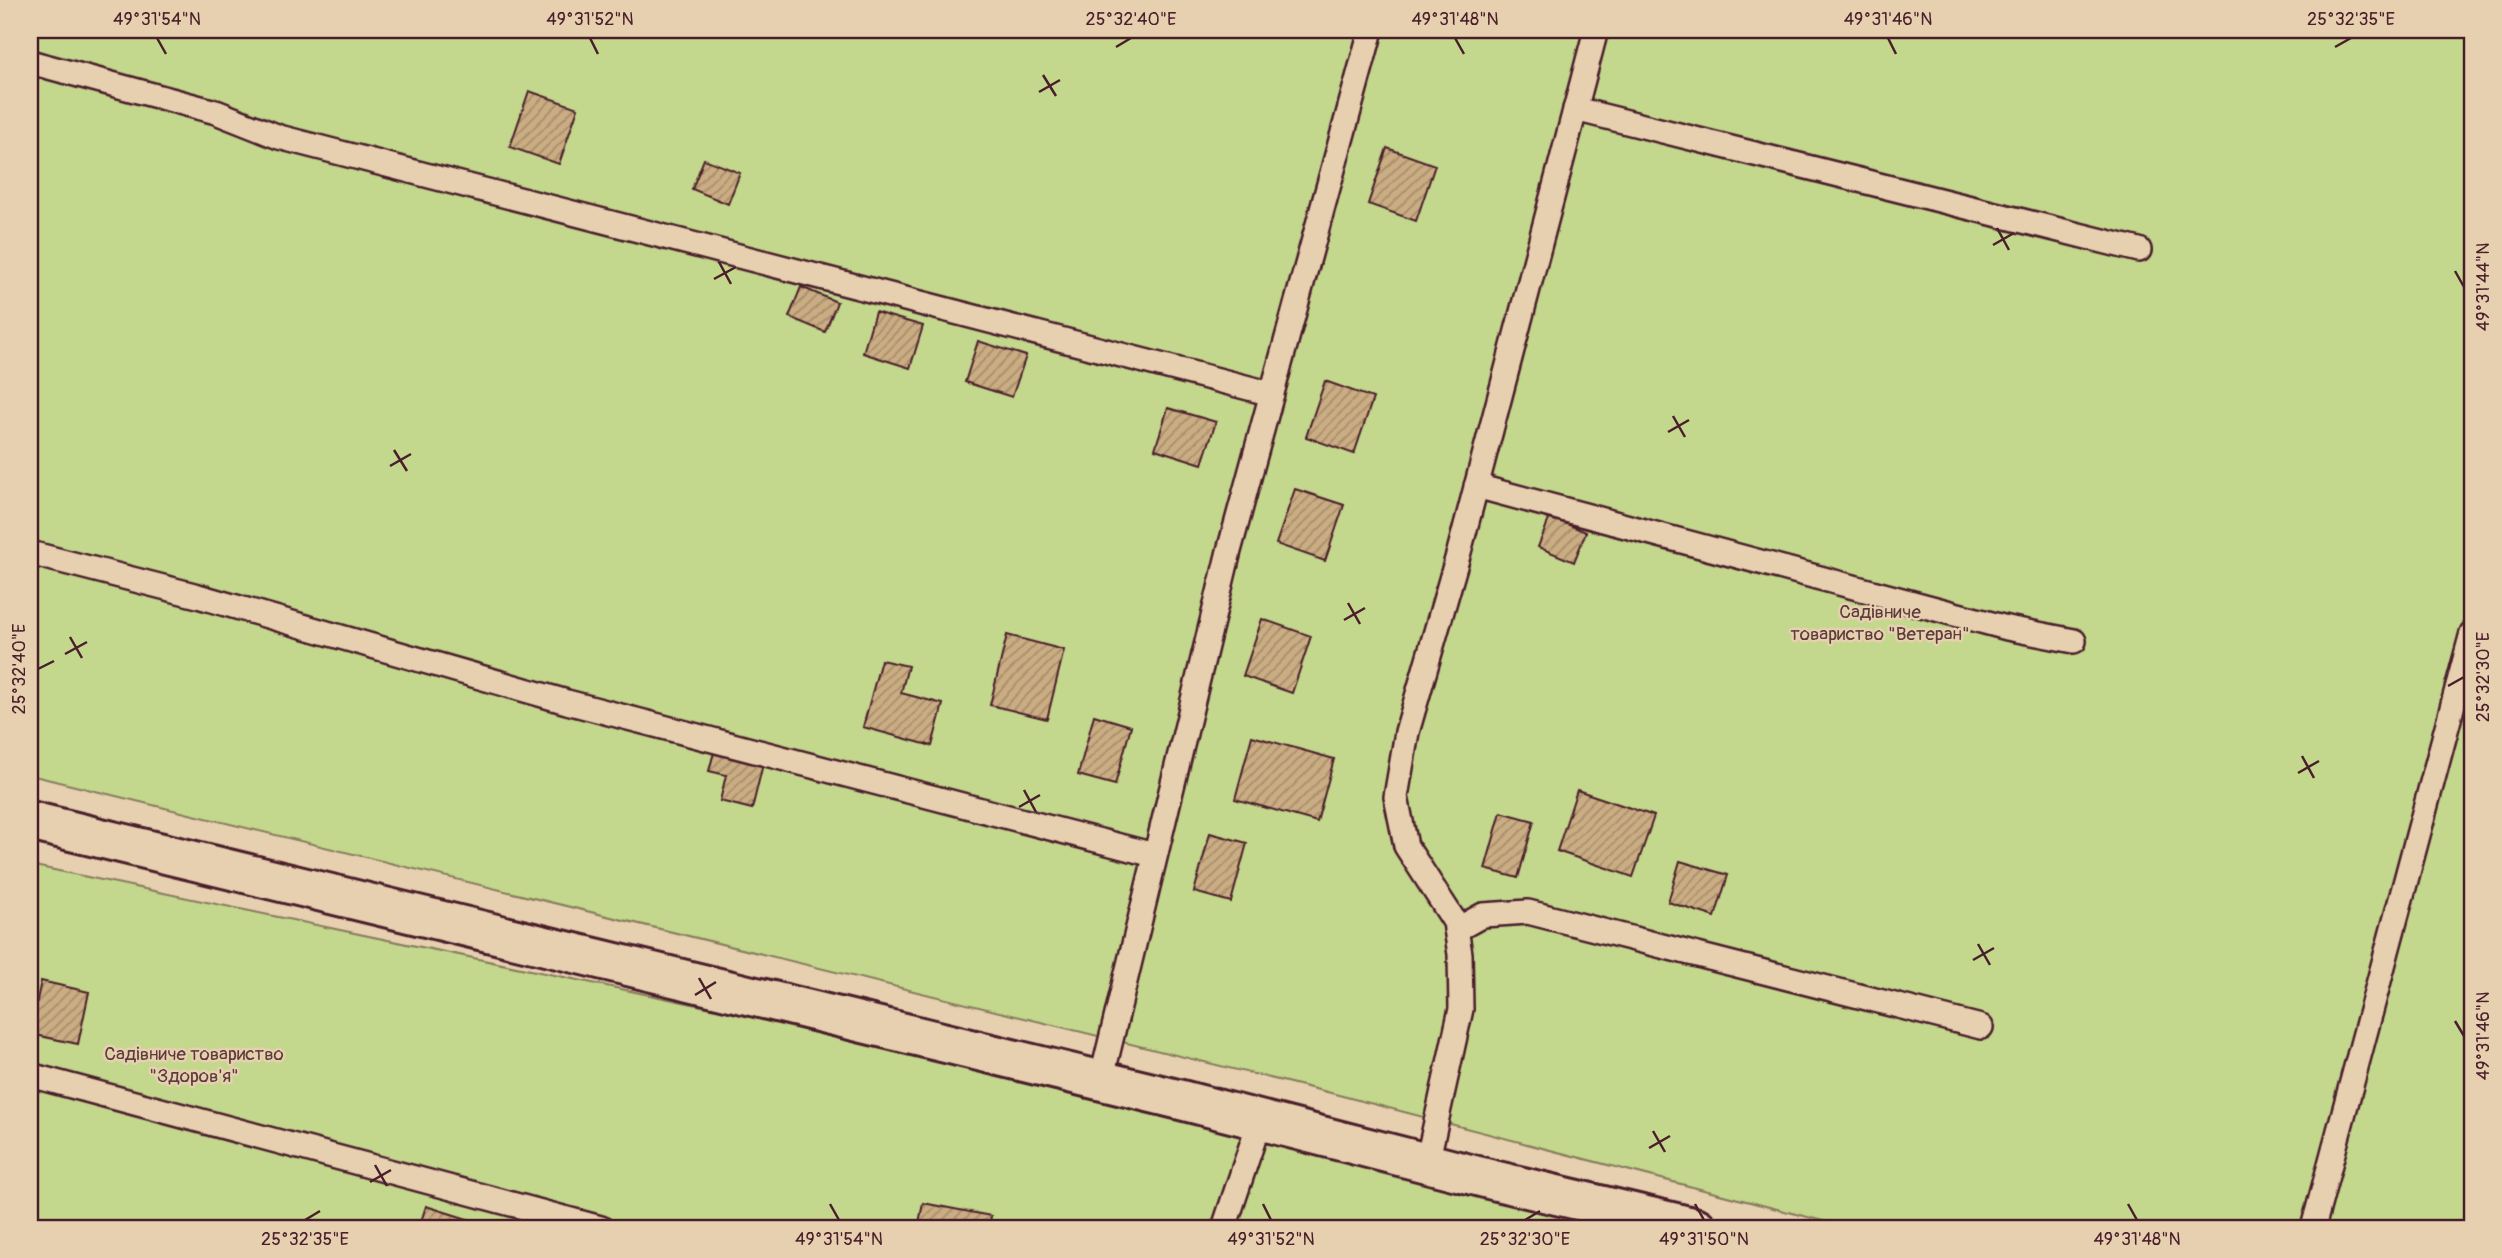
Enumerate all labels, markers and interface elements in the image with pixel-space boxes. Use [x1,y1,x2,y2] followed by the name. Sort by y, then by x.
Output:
[113,8,201,31] text: 49°31'54"N
[546,8,634,31] text: 49°31'52"N
[1086,8,1176,31] text: 25°32'40"E
[1411,8,1499,31] text: 49°31'48"N
[1844,8,1932,31] text: 49°31'46"N
[2307,8,2395,31] text: 25°32'35"E
[2472,243,2495,331] text: 49°31'44"N
[1790,600,1970,646] park label: Садівниче товариство "Ветеран"
[8,624,31,714] text: 25°32'40"E
[2472,632,2495,722] text: 25°32'30"E
[2472,992,2495,1080] text: 49°31'46"N
[104,1042,284,1088] park label: Садівниче товариство "Здоров'я"
[261,1228,349,1251] text: 25°32'35"E
[795,1228,883,1251] text: 49°31'54"N
[1227,1228,1315,1251] text: 49°31'52"N
[1480,1228,1570,1251] text: 25°32'30"E
[1659,1228,1749,1251] text: 49°31'50"N
[2093,1228,2181,1251] text: 49°31'48"N

